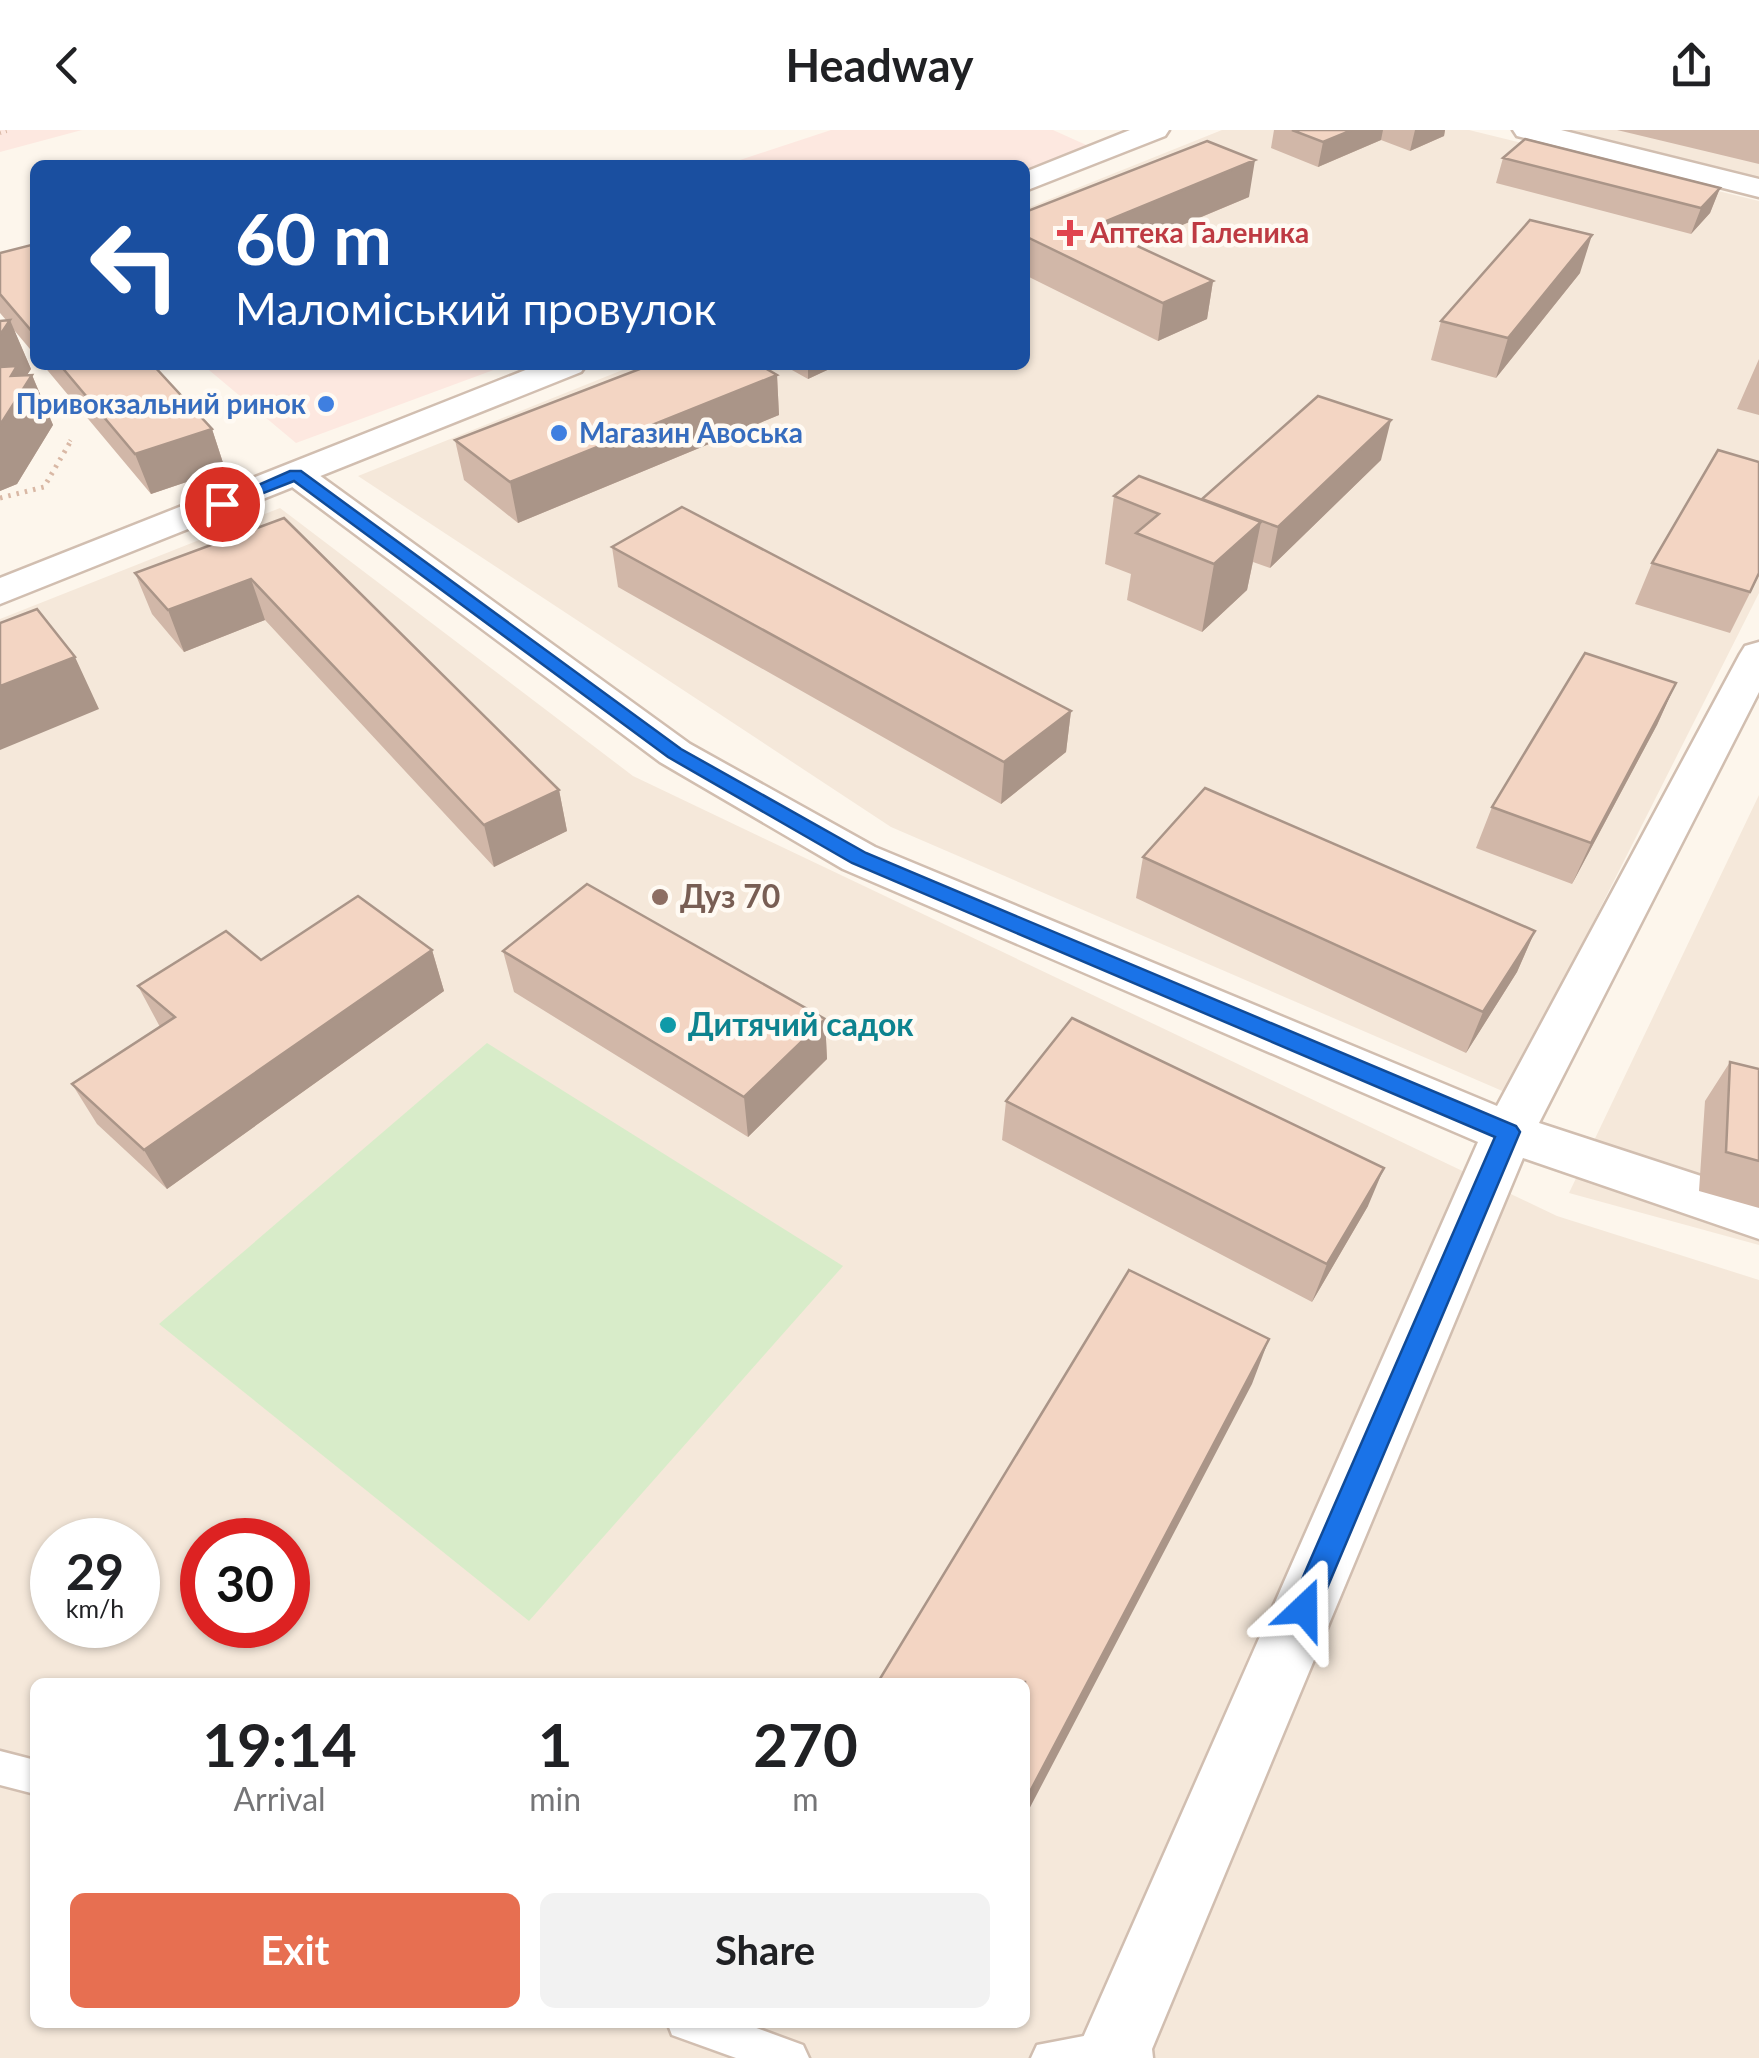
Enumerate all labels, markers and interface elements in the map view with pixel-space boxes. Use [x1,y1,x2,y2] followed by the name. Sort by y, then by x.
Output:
[40,38,95,93] icon: back
[785,38,974,92] text: Headway
[1664,38,1719,93] icon: share
[235,196,392,280] text: 60 m
[70,200,200,330] icon: left
[1089,215,1309,249] place label: Аптека Галеника
[1059,222,1081,244] marker: Аптека Галеника
[235,281,717,335] text: Маломіський провулок
[16,386,306,420] place label: Привокзальний ринок
[315,393,337,415] marker: Привокзальний ринок
[579,415,803,449] place label: Магазин Авоська
[548,422,570,444] marker: Магазин Авоська
[180,462,265,547] pin
[195,477,250,532] icon: arrive
[680,876,780,915] place label: Дуз 70
[649,886,671,908] marker: Дуз 70
[688,1004,914,1043] place label: Дитячий садок
[657,1014,679,1036] marker: Дитячий садок
[180,1518,310,1648] speed limit sign: 30
[66,1541,124,1601] text: 29
[1252,1557,1356,1661] position arrow
[66,1593,124,1623] text: km/h
[202,1708,357,1780] text: 19:14
[538,1708,573,1780] text: 1
[753,1708,858,1780] text: 270
[233,1779,326,1818] text: Arrival
[529,1779,581,1818] text: min
[792,1779,819,1818] text: m
[70,1893,520,2008] button: Exit
[540,1893,990,2008] button: Share

